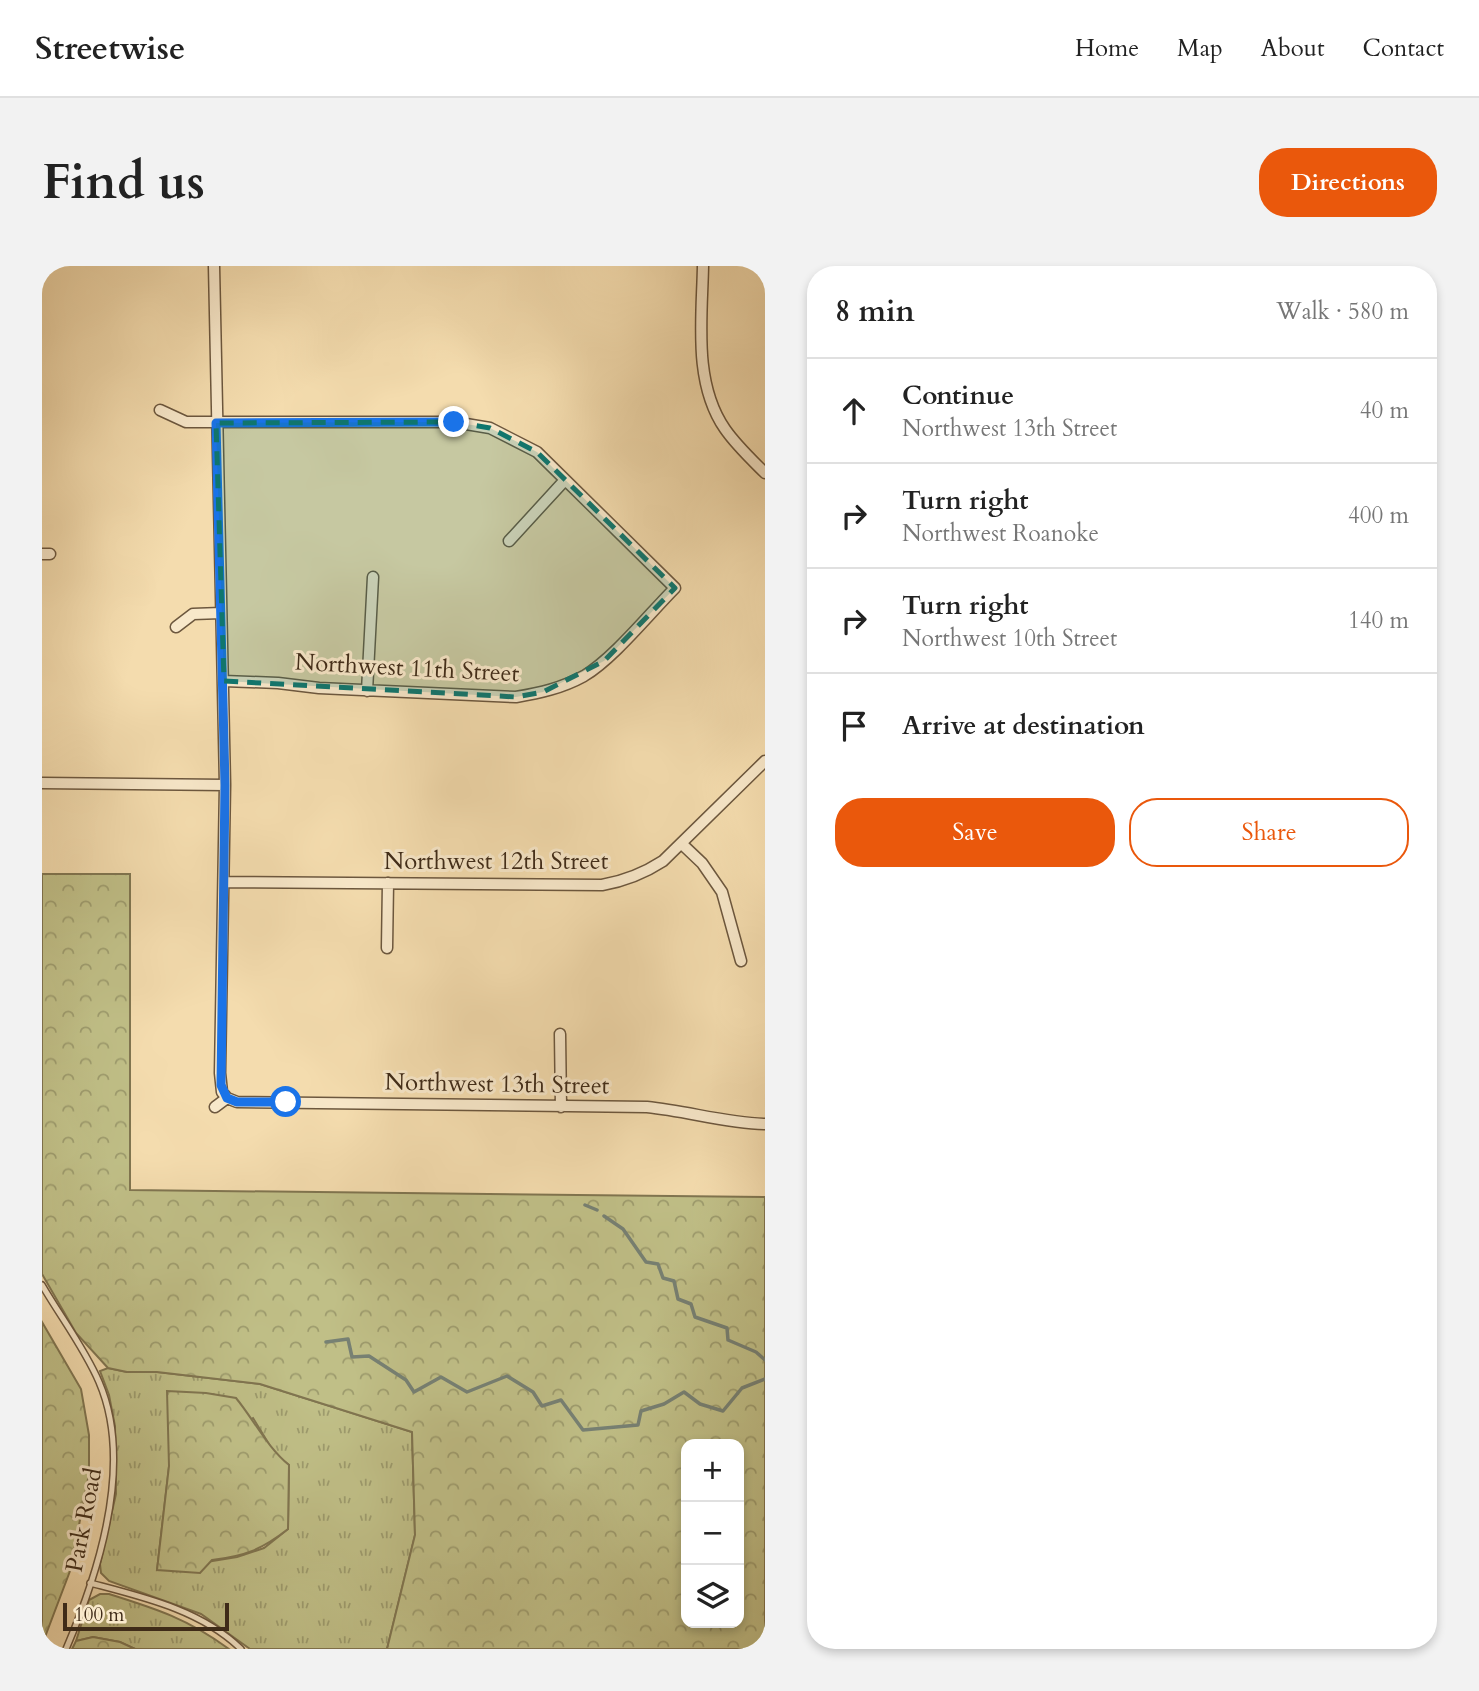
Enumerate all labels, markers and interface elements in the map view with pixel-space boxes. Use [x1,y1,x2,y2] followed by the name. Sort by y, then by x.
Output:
[35,26,185,71] text: Streetwise
[1075,32,1139,65] text: Home
[1177,32,1223,65] text: Map
[1261,32,1325,65] text: About
[1363,32,1444,65] text: Contact
[1259,148,1437,217] button: Directions
[42,149,205,216] text: Find us
[835,291,915,332] text: 8 min
[1276,296,1409,327] text: Walk · 580 m
[902,378,1014,413] text: Continue
[835,392,873,430] icon: ahead
[1360,395,1409,426] text: 40 m
[438,406,469,437] route end
[902,413,1117,444] text: Northwest 13th Street
[902,483,1029,518] text: Turn right
[835,497,873,535] icon: right
[1348,500,1409,531] text: 400 m
[902,518,1099,549] text: Northwest Roanoke
[902,588,1029,623] text: Turn right
[835,602,873,640] icon: right
[1348,605,1409,636] text: 140 m
[902,623,1117,654] text: Northwest 10th Street
[294,646,520,690] street label: Northwest 11th Street
[835,707,873,745] icon: arrive
[902,708,1145,743] text: Arrive at destination
[835,798,1115,867] button: Save
[1129,798,1409,867] button: Share
[384,845,609,878] street label: Northwest 12th Street
[384,1066,610,1102] street label: Northwest 13th Street
[270,1086,301,1117] route start
[681,1439,744,1628] map controls
[681,1439,744,1502] button: +
[58,1465,110,1575] street label: Park Road
[681,1502,744,1565] button: −
[681,1565,744,1628] button: layers
[63,1600,229,1632] scale bar
[74,1602,124,1628] text: 100 m

